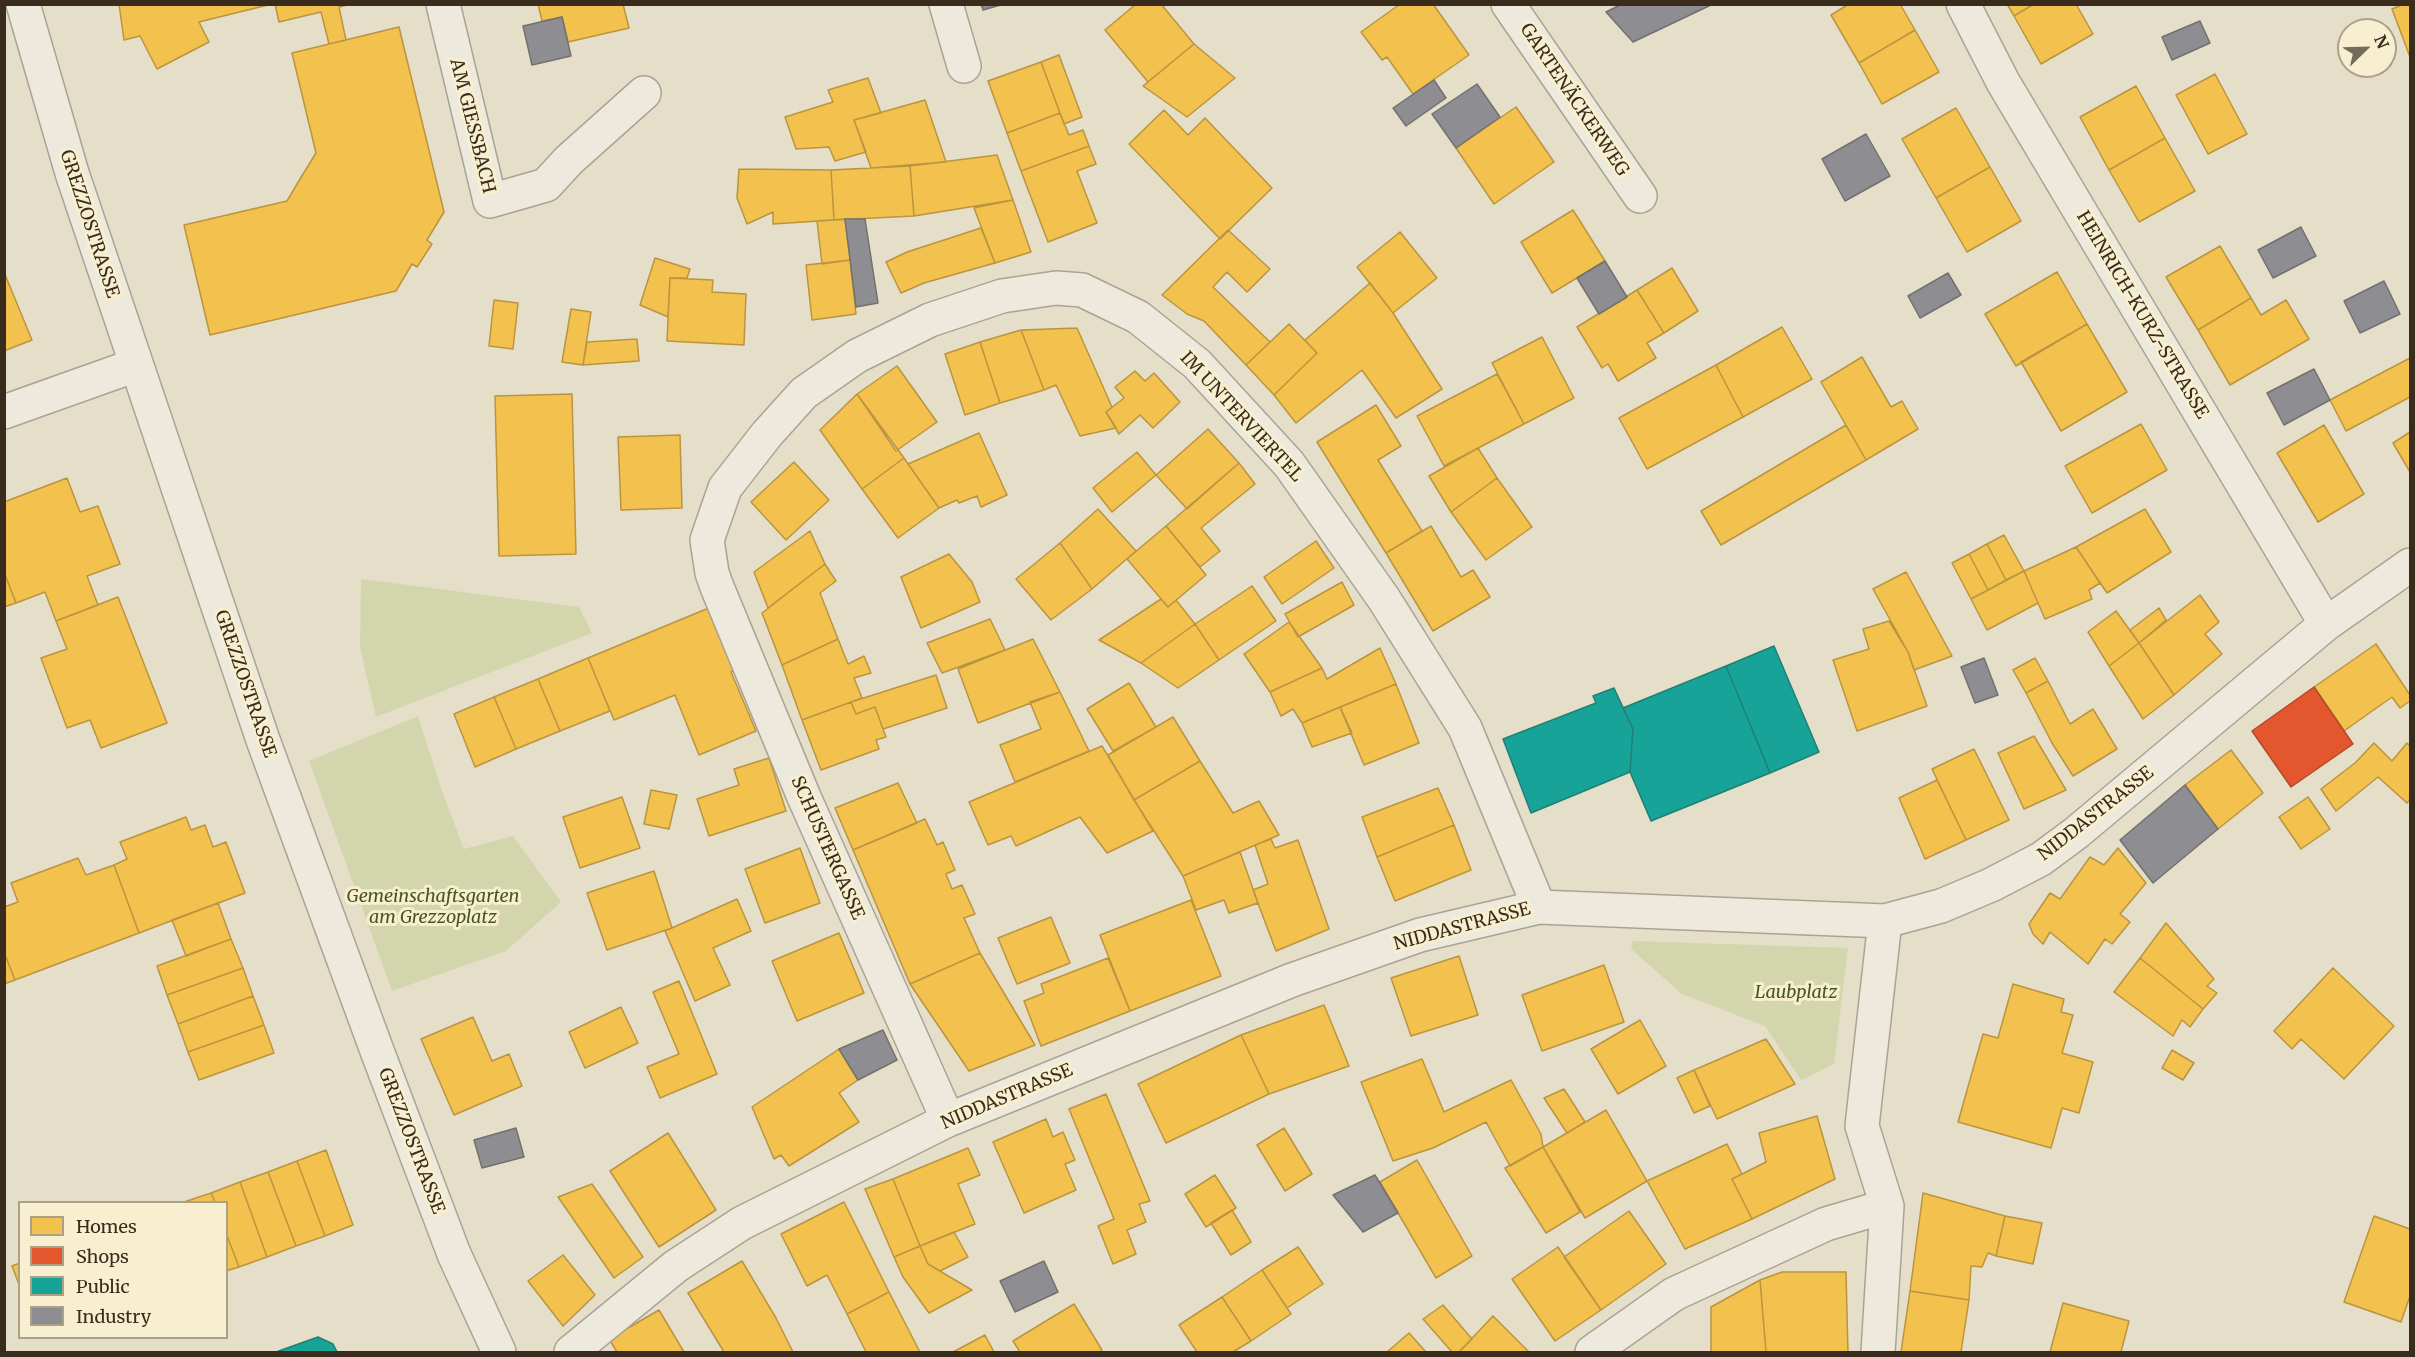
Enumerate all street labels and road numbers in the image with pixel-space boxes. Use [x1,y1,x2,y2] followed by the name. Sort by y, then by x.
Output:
[1515,20,1633,180] street label: GARTENÄCKERWEG
[445,56,499,196] street label: AM GIESSBACH
[55,147,123,301] street label: GREZZOSTRASSE
[2071,207,2213,423] street label: HEINRICH-KURZ-STRASSE
[1175,347,1307,487] street label: IM UNTERVIERTEL
[210,608,280,760] street label: GREZZOSTRASSE
[2034,762,2158,866] street label: NIDDASTRASSE
[786,773,868,923] street label: SCHUSTERGASSE
[1391,898,1533,956] street label: NIDDASTRASSE
[938,1060,1076,1134] street label: NIDDASTRASSE
[373,1065,449,1217] street label: GREZZOSTRASSE

